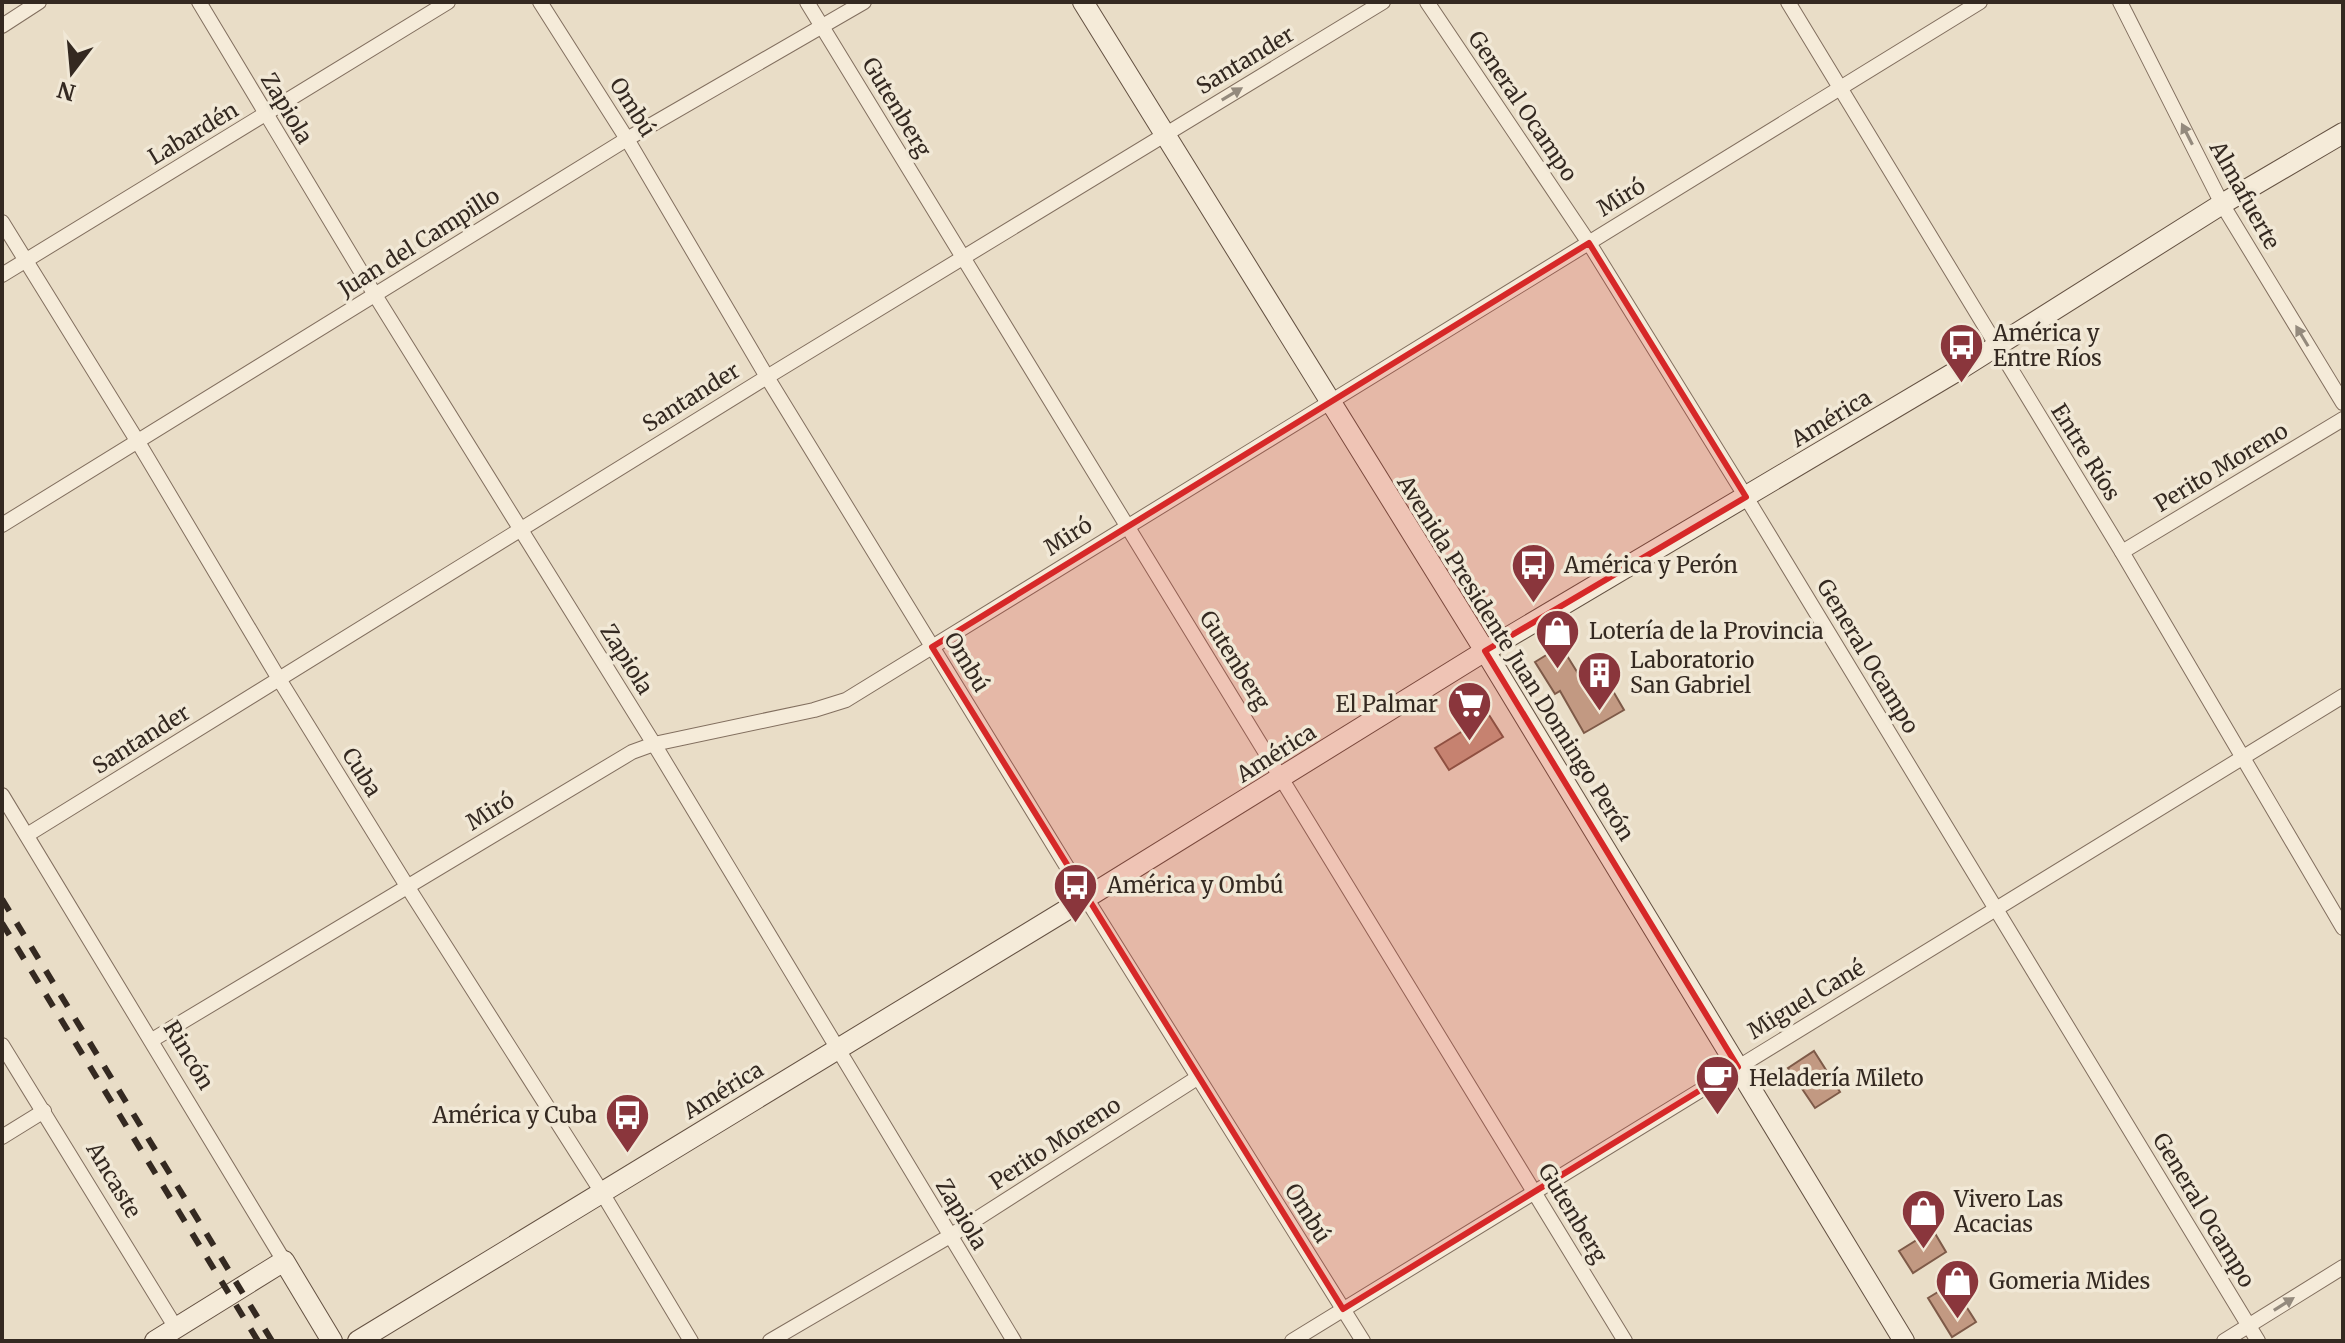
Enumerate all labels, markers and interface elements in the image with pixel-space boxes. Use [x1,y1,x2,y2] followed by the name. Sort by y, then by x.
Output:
[1191,20,1299,100] street label: Santander
[1462,26,1584,187] street label: General Ocampo
[32,32,112,112] north arrow
[856,52,938,162] street label: Gutenberg
[255,67,319,149] street label: Zapiola
[604,72,662,142] street label: Ombú
[54,75,79,107] text: N
[1221,88,1243,102] one-way arrow
[143,95,243,171] street label: Labardén
[2180,123,2193,146] one-way arrow
[2203,135,2286,254] street label: Almafuerte
[1592,172,1650,222] street label: Miró
[333,181,505,303] street label: Juan del Campillo
[1992,319,2102,372] place label: América y Entre Ríos
[1938,322,1986,385] bus stop icon: América y Entre Ríos
[2296,325,2310,347] one-way arrow
[637,356,745,438] street label: Santander
[1785,383,1876,453] street label: América
[2045,398,2127,506] street label: Entre Ríos
[2149,416,2293,518] street label: Perito Moreno
[1391,469,1641,846] street label: Avenida Presidente Juan Domingo Perón
[1039,511,1097,561] street label: Miró
[1509,541,1557,604] bus stop icon: América y Perón
[1563,551,1738,579] place label: América y Perón
[1811,574,1925,738] street label: General Ocampo
[1194,605,1276,715] street label: Gutenberg
[1534,607,1582,670] shop icon: Lotería de la Provincia
[1589,617,1824,645] place label: Lotería de la Provincia
[594,619,660,700] street label: Zapiola
[938,627,996,697] street label: Ombú
[1630,646,1755,699] place label: Laboratorio San Gabriel
[1575,649,1623,712] building icon: Laboratorio San Gabriel
[1445,680,1493,743] supermarket icon: El Palmar
[1336,690,1438,718] place label: El Palmar
[87,698,195,780] street label: Santander
[1230,718,1321,789] street label: América
[336,742,388,802] street label: Cuba
[461,786,519,836] street label: Miró
[1052,861,1100,924] bus stop icon: América y Ombú
[1106,871,1284,899] place label: América y Ombú
[1742,953,1870,1045] street label: Miguel Cané
[158,1015,221,1095] street label: Rincón
[1694,1054,1742,1117] cafe icon: Heladería Mileto
[677,1055,768,1125] street label: América
[1749,1064,1924,1092] place label: Heladería Mileto
[984,1090,1126,1196] street label: Perito Moreno
[604,1091,652,1154] bus stop icon: América y Cuba
[431,1101,597,1129] place label: América y Cuba
[2147,1128,2261,1292] street label: General Ocampo
[80,1136,148,1223] street label: Ancaste
[1532,1158,1614,1268] street label: Gutenberg
[930,1173,994,1255] street label: Zapiola
[1279,1178,1337,1248] street label: Ombú
[1953,1185,2063,1238] place label: Vivero Las Acacias
[1899,1188,1947,1251] shop icon: Vivero Las Acacias
[1934,1257,1982,1320] shop icon: Gomeria Mides
[1989,1267,2150,1295] place label: Gomeria Mides
[2272,1297,2295,1312] one-way arrow

